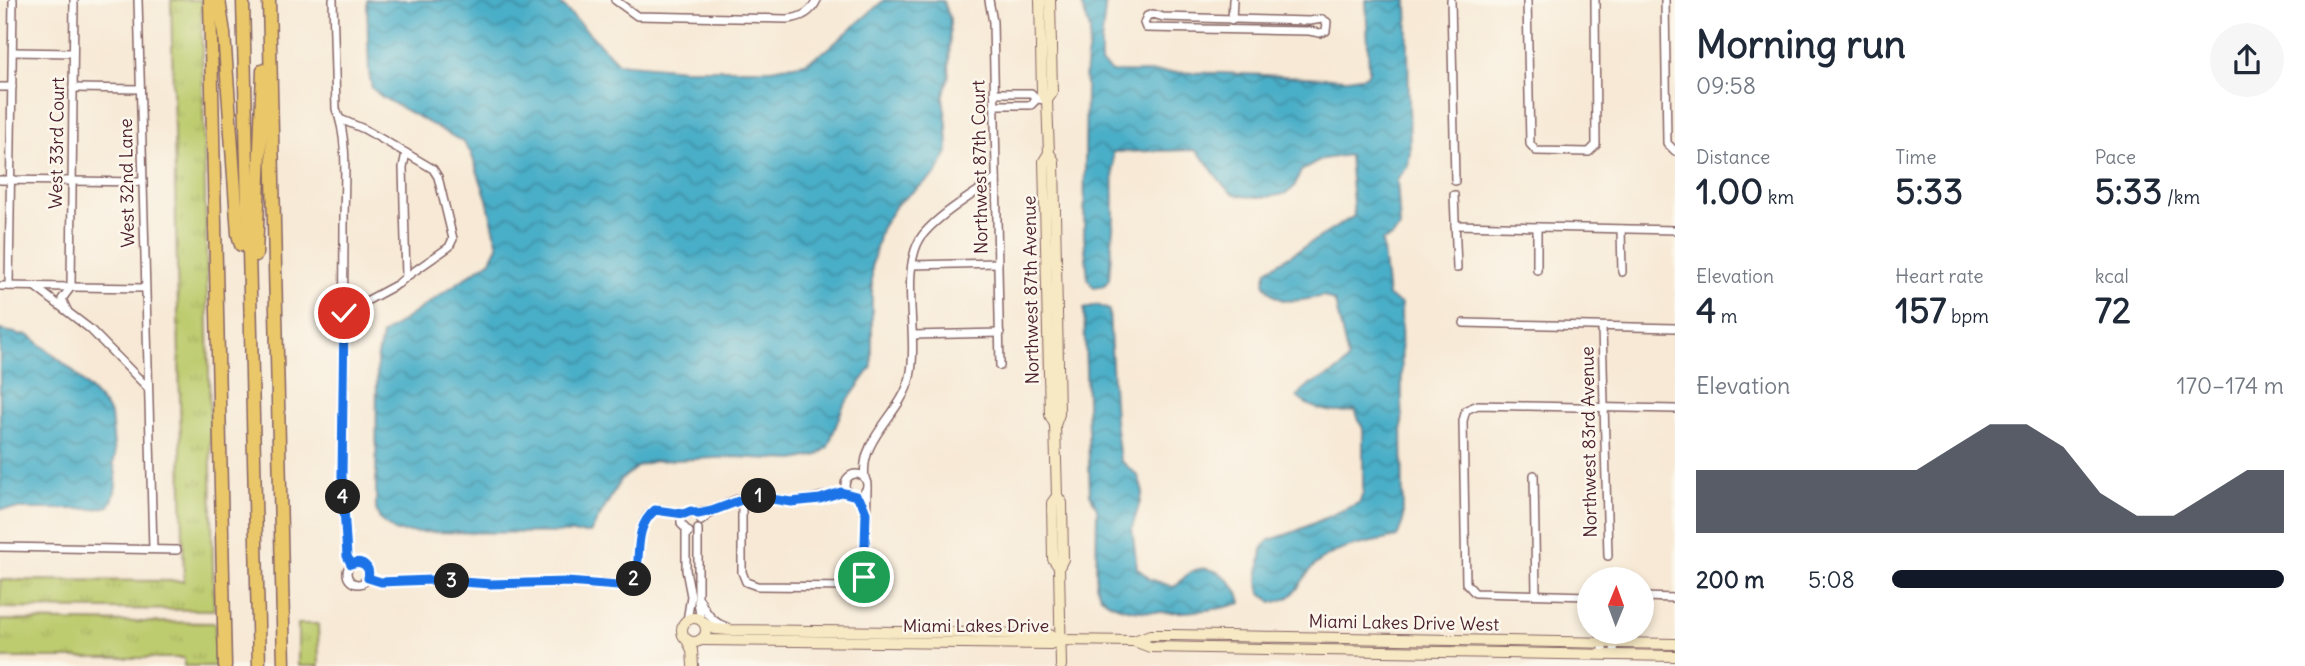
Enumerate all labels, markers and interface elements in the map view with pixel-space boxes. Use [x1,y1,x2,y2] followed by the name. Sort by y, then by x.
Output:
[1696,21,1906,68] text: Morning run
[2210,23,2284,97] button: share
[1696,71,1756,100] text: 09:58
[44,77,69,209] street label: West 33rd Court
[966,80,993,254] street label: Northwest 87th Court
[114,118,139,248] street label: West 32nd Lane
[1696,145,1770,169] text: Distance
[1895,145,1936,169] text: Time
[2095,145,2136,169] text: Pace
[1696,169,1763,213] text: 1.00
[1895,169,1963,213] text: 5:33
[2095,169,2162,213] text: 5:33
[1763,185,1794,209] text: km
[2162,185,2200,209] text: /km
[1017,195,1044,385] street label: Northwest 87th Avenue
[1696,264,1774,288] text: Elevation
[1895,264,1983,288] text: Heart rate
[2095,264,2129,288] text: kcal
[314,283,374,343] pin
[1696,288,1716,332] text: 4
[1895,288,1947,332] text: 157
[2095,288,2131,332] text: 72
[325,294,363,332] icon: check
[1716,304,1737,328] text: m
[1947,304,1989,328] text: bpm
[1575,346,1602,538] street label: Northwest 83rd Avenue
[1696,371,1790,400] text: Elevation
[2177,371,2284,400] text: 170–174 m
[742,478,776,514] pin: 1
[326,480,360,514] pin: 4
[755,483,762,507] text: 1
[337,484,348,508] text: 4
[834,547,894,607] pin
[845,558,883,596] icon: arrive
[616,562,652,596] pin: 2
[434,564,470,598] pin: 3
[1696,565,1765,594] text: 200 m
[1808,565,1855,594] text: 5:08
[628,566,639,590] text: 2
[1577,567,1654,644] north arrow
[1577,567,1654,644] map controls
[446,568,457,592] text: 3
[1309,609,1499,636] street label: Miami Lakes Drive West
[903,614,1049,637] street label: Miami Lakes Drive

